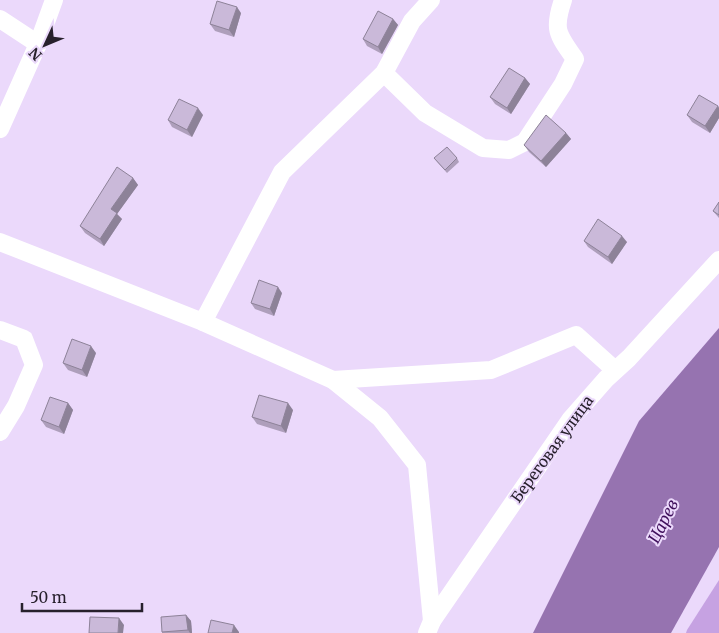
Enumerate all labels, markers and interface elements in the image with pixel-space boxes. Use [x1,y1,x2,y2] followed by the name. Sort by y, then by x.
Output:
[20,20,70,70] north arrow
[25,44,46,64] text: N
[507,392,597,506] street label: Береговая улица
[643,496,683,546] water label: Царев
[22,580,142,612] scale bar
[30,588,67,607] text: 50 m

